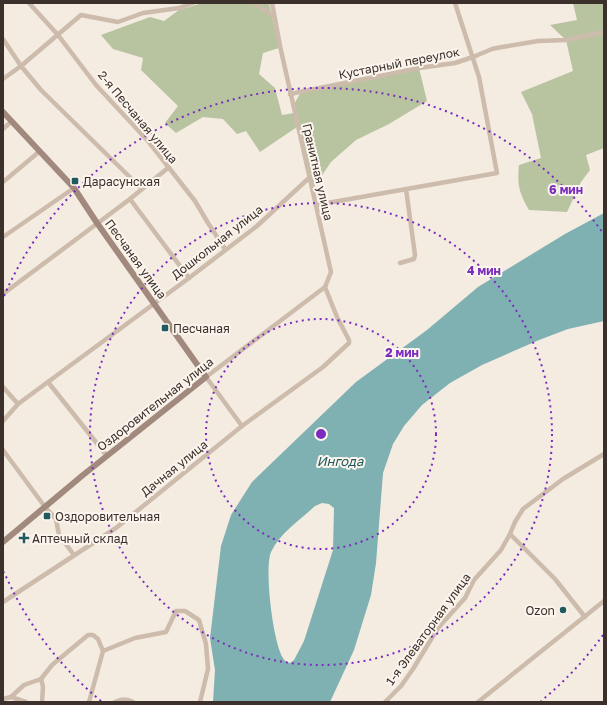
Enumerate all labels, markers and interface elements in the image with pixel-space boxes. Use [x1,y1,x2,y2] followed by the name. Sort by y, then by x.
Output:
[337,44,461,82] street label: Кустарный переулок
[95,68,181,166] street label: 2-я Песчаная улица
[300,122,336,222] street label: Гранитная улица
[83,174,160,189] place label: Дарасунская
[70,176,80,186] marker: Дарасунская
[549,182,583,197] text: 6 мин
[168,202,266,282] street label: Дошкольная улица
[102,216,170,302] street label: Песчаная улица
[467,263,501,278] text: 4 мин
[173,321,230,336] place label: Песчаная
[160,323,170,333] marker: Песчаная
[385,345,419,360] text: 2 мин
[94,354,216,454] street label: Оздоровительная улица
[314,427,328,441] centre of rings
[138,437,210,499] street label: Дачная улица
[317,453,364,469] water label: Ингода
[55,509,160,524] place label: Оздоровительная
[42,511,52,521] marker: Оздоровительная
[32,531,128,546] place label: Аптечный склад
[19,533,29,543] marker: Аптечный склад
[382,570,474,688] street label: 1-я Элеваторная улица
[526,603,555,618] place label: Ozon
[558,605,568,615] marker: Ozon

